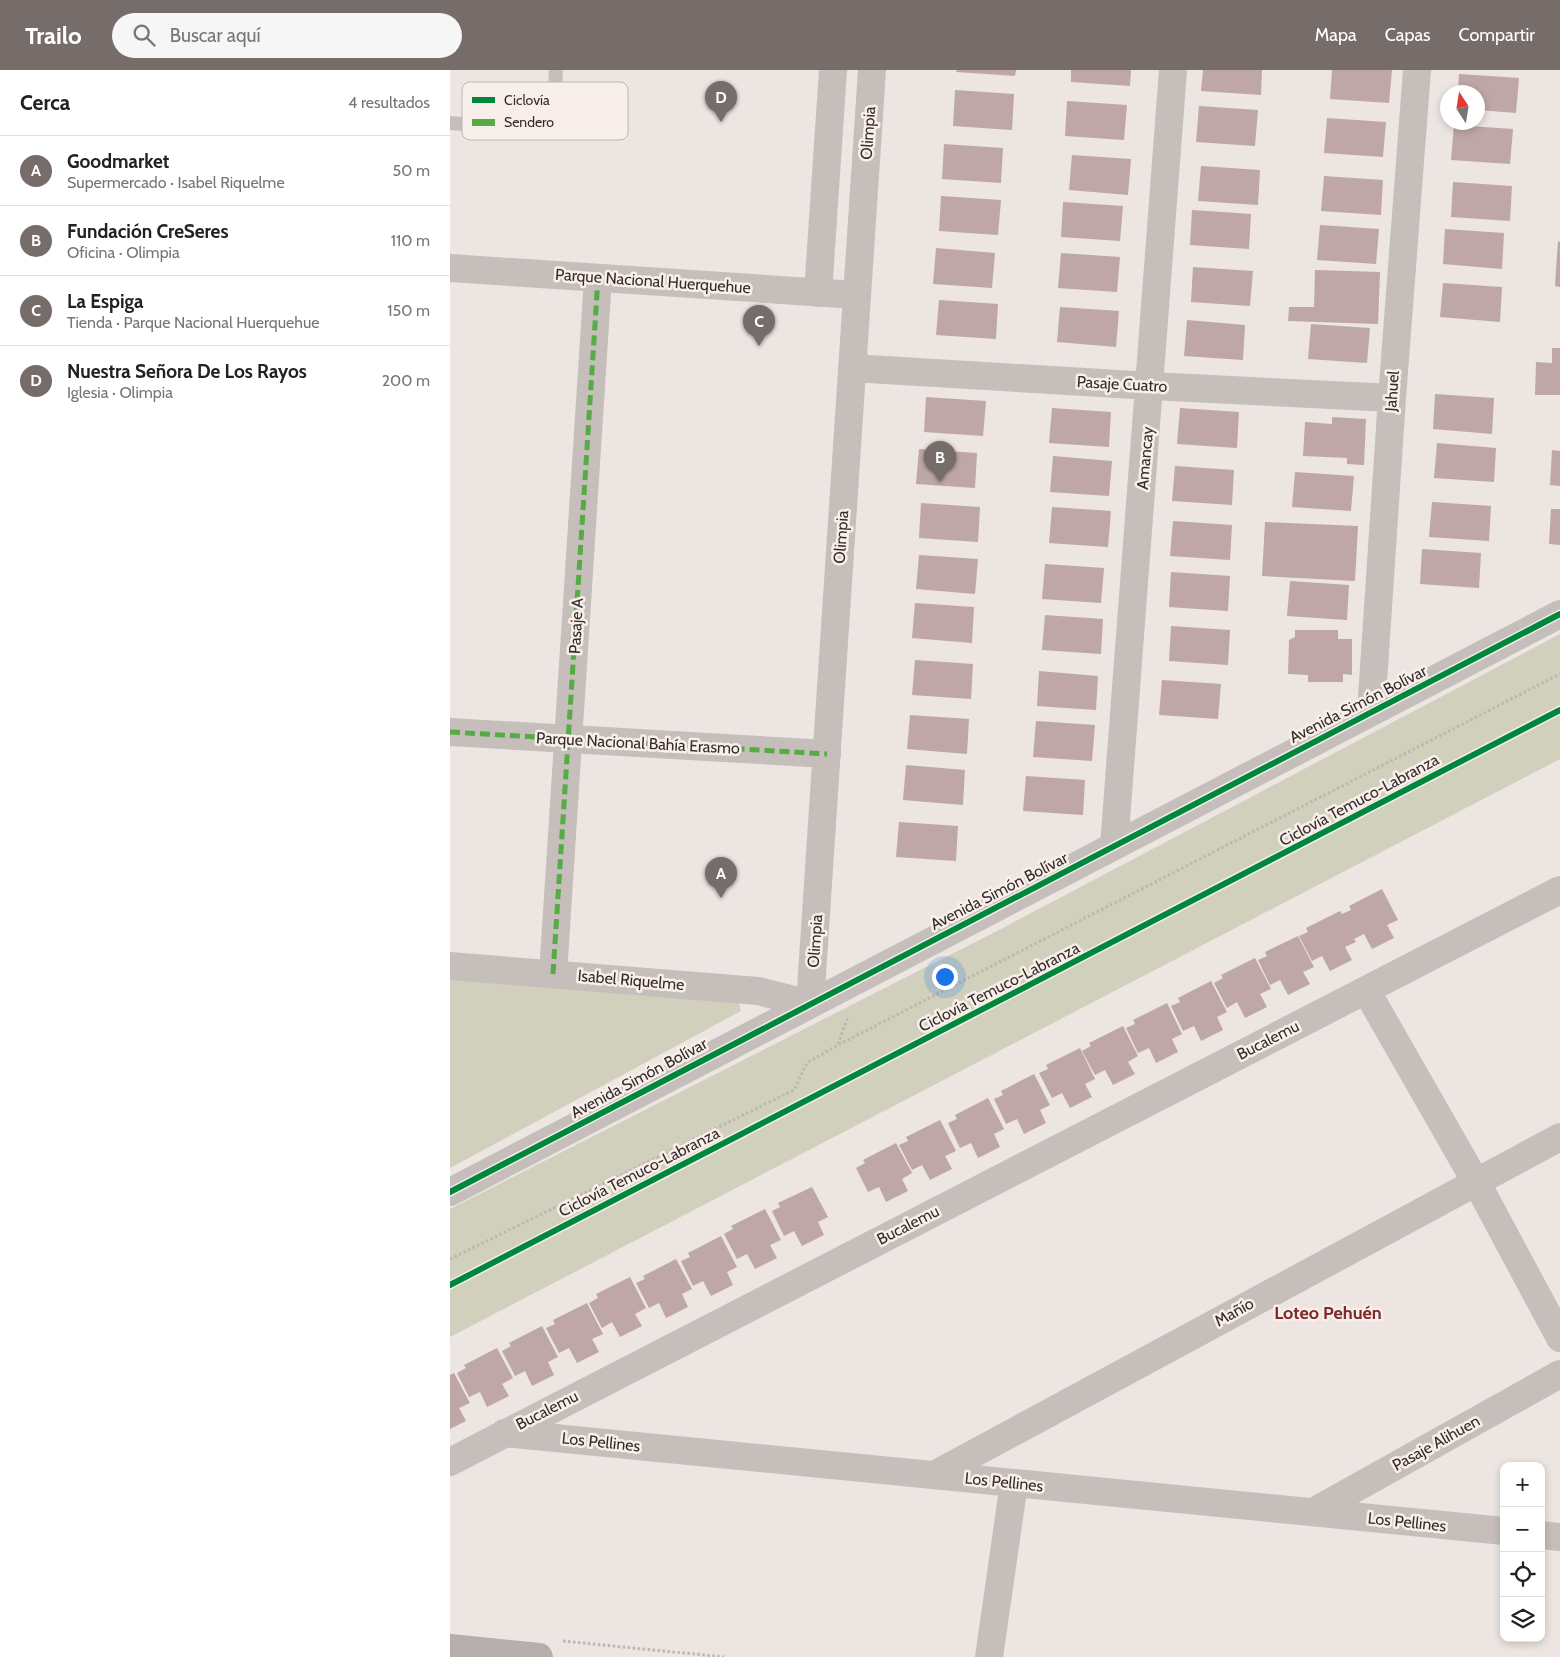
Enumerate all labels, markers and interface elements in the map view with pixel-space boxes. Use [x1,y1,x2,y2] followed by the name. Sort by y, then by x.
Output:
[112,13,462,58] search box
[25,21,82,50] text: Trailo
[130,21,158,49] icon: search
[170,24,260,47] text: Buscar aquí
[1315,24,1357,46] text: Mapa
[1385,24,1431,46] text: Capas
[1459,24,1535,46] text: Compartir
[705,81,737,122] pin: D
[462,82,628,140] legend
[1440,85,1485,130] north arrow
[20,90,70,115] text: Cerca
[504,91,550,109] text: Ciclovía
[348,93,430,112] text: 4 resultados
[857,105,879,160] street label: Olimpia
[504,113,554,131] text: Sendero
[67,150,169,173] text: Goodmarket
[31,161,41,180] text: A
[393,161,430,180] text: 50 m
[67,173,285,192] text: Supermercado · Isabel Riquelme
[67,220,228,243] text: Fundación CreSeres
[31,231,41,250] text: B
[391,231,430,250] text: 110 m
[67,243,180,262] text: Oficina · Olimpia
[555,265,751,297] street label: Parque Nacional Huerquehue
[67,290,143,313] text: La Espiga
[31,301,41,320] text: C
[387,301,430,320] text: 150 m
[743,305,775,346] pin: C
[67,313,320,332] text: Tienda · Parque Nacional Huerquehue
[67,360,307,383] text: Nuestra Señora De Los Rayos
[1381,370,1403,413] street label: Jahuel
[30,371,42,390] text: D
[382,371,430,390] text: 200 m
[1076,372,1168,396] street label: Pasaje Cuatro
[67,383,173,402] text: Iglesia · Olimpia
[1133,426,1157,490] street label: Amancay
[924,441,956,482] pin: B
[830,509,852,564] street label: Olimpia
[565,597,587,654] street label: Pasaje A
[1286,661,1431,747] street label: Avenida Simón Bolívar
[536,728,741,758] street label: Parque Nacional Bahía Erasmo
[1276,750,1442,850] street label: Ciclovía Temuco-Labranza
[927,848,1072,934] street label: Avenida Simón Bolívar
[705,857,737,898] pin: A
[804,913,826,968] street label: Olimpia
[915,938,1083,1036] street label: Ciclovía Temuco-Labranza
[932,964,958,990] your location
[577,966,685,994] street label: Isabel Riquelme
[1234,1016,1302,1064] street label: Bucalemu
[568,1034,711,1122] street label: Avenida Simón Bolívar
[555,1123,723,1221] street label: Ciclovía Temuco-Labranza
[874,1201,942,1249] street label: Bucalemu
[1211,1293,1257,1330] street label: Mañío
[1274,1302,1382,1324] district label: Loteo Pehuén
[513,1386,581,1434] street label: Bucalemu
[1389,1411,1483,1475] street label: Pasaje Alihuen
[561,1428,642,1456] street label: Los Pellines
[1500,1462,1545,1642] map controls
[1500,1462,1545,1507] button: +
[964,1468,1045,1496] street label: Los Pellines
[1500,1507,1545,1552] button: −
[1367,1508,1448,1536] street label: Los Pellines
[1500,1552,1545,1597] button: locate
[1500,1597,1545,1642] button: layers

